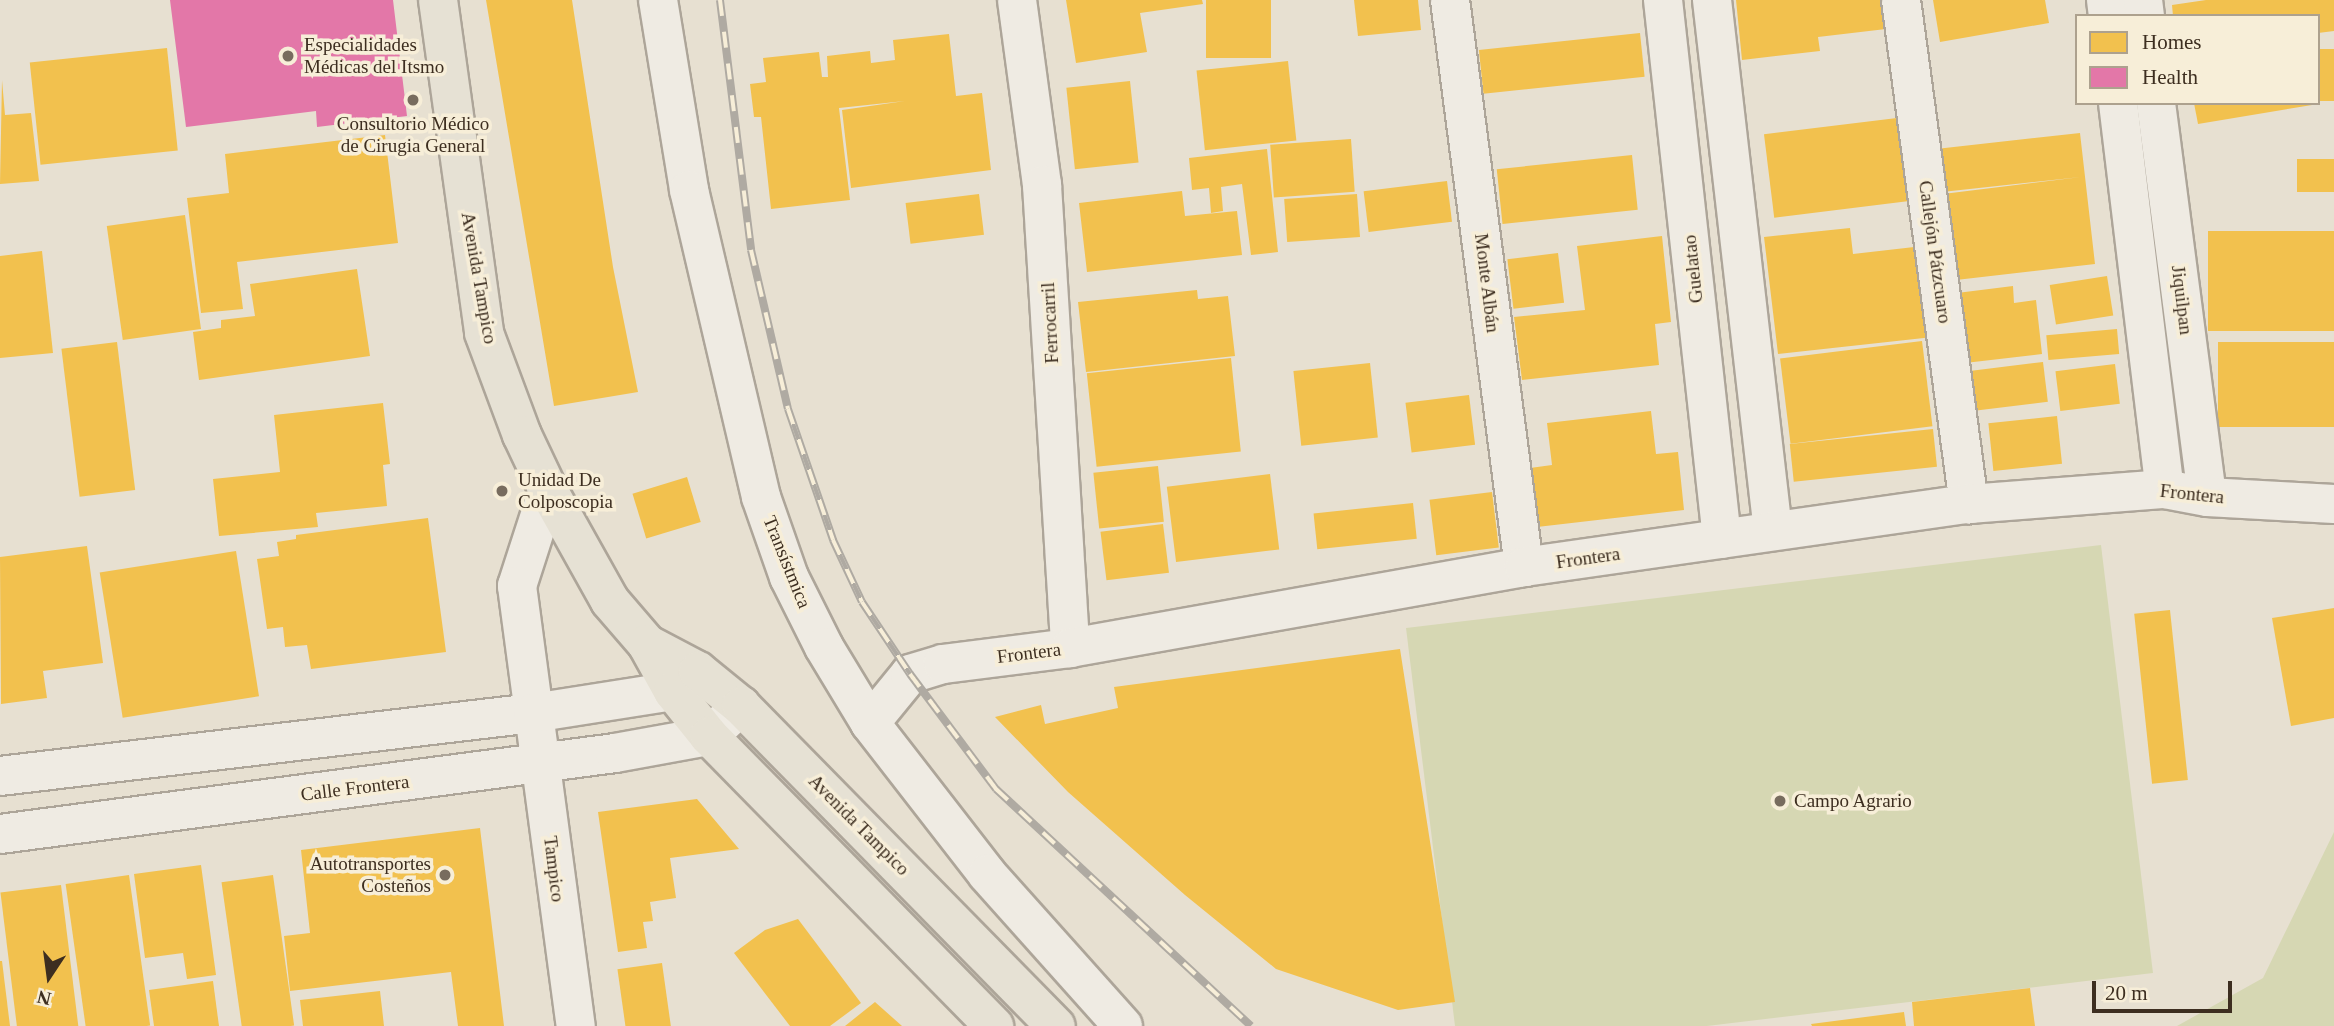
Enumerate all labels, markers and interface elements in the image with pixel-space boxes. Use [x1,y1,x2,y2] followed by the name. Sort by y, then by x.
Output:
[2075,14,2320,105] legend
[2142,30,2202,54] text: Homes
[304,34,444,78] place label: Especialidades Médicas del Itsmo
[278,46,298,66] marker: Especialidades Médicas del Itsmo
[2142,65,2198,89] text: Health
[403,90,423,110] marker: Consultorio Médico de Cirugia General
[337,113,489,157] place label: Consultorio Médico de Cirugia General
[1914,179,1956,325] street label: Callejón Pátzcuaro
[456,210,502,346] street label: Avenida Tampico
[1470,232,1504,334] street label: Monte Albán
[1678,234,1708,304] street label: Guelatao
[2166,264,2198,336] street label: Jiquilpan
[1036,282,1064,364] street label: Ferrocarril
[518,469,613,513] place label: Unidad De Colposcopia
[2159,479,2225,509] street label: Frontera
[492,481,512,501] marker: Unidad De Colposcopia
[758,513,816,611] street label: Transístmica
[1555,542,1621,574] street label: Frontera
[996,638,1062,668] street label: Frontera
[299,770,411,806] street label: Calle Frontera
[804,770,914,880] street label: Avenida Tampico
[1794,790,1913,812] place label: Campo Agrario
[1772,793,1788,809] marker: Campo Agrario
[539,835,569,903] street label: Tampico
[310,853,431,897] place label: Autotransportes Costeños
[437,867,453,883] marker: Autotransportes Costeños
[14,942,84,1012] north arrow
[2096,967,2236,1011] scale bar
[2105,981,2148,1005] text: 20 m
[35,986,53,1010] text: N

